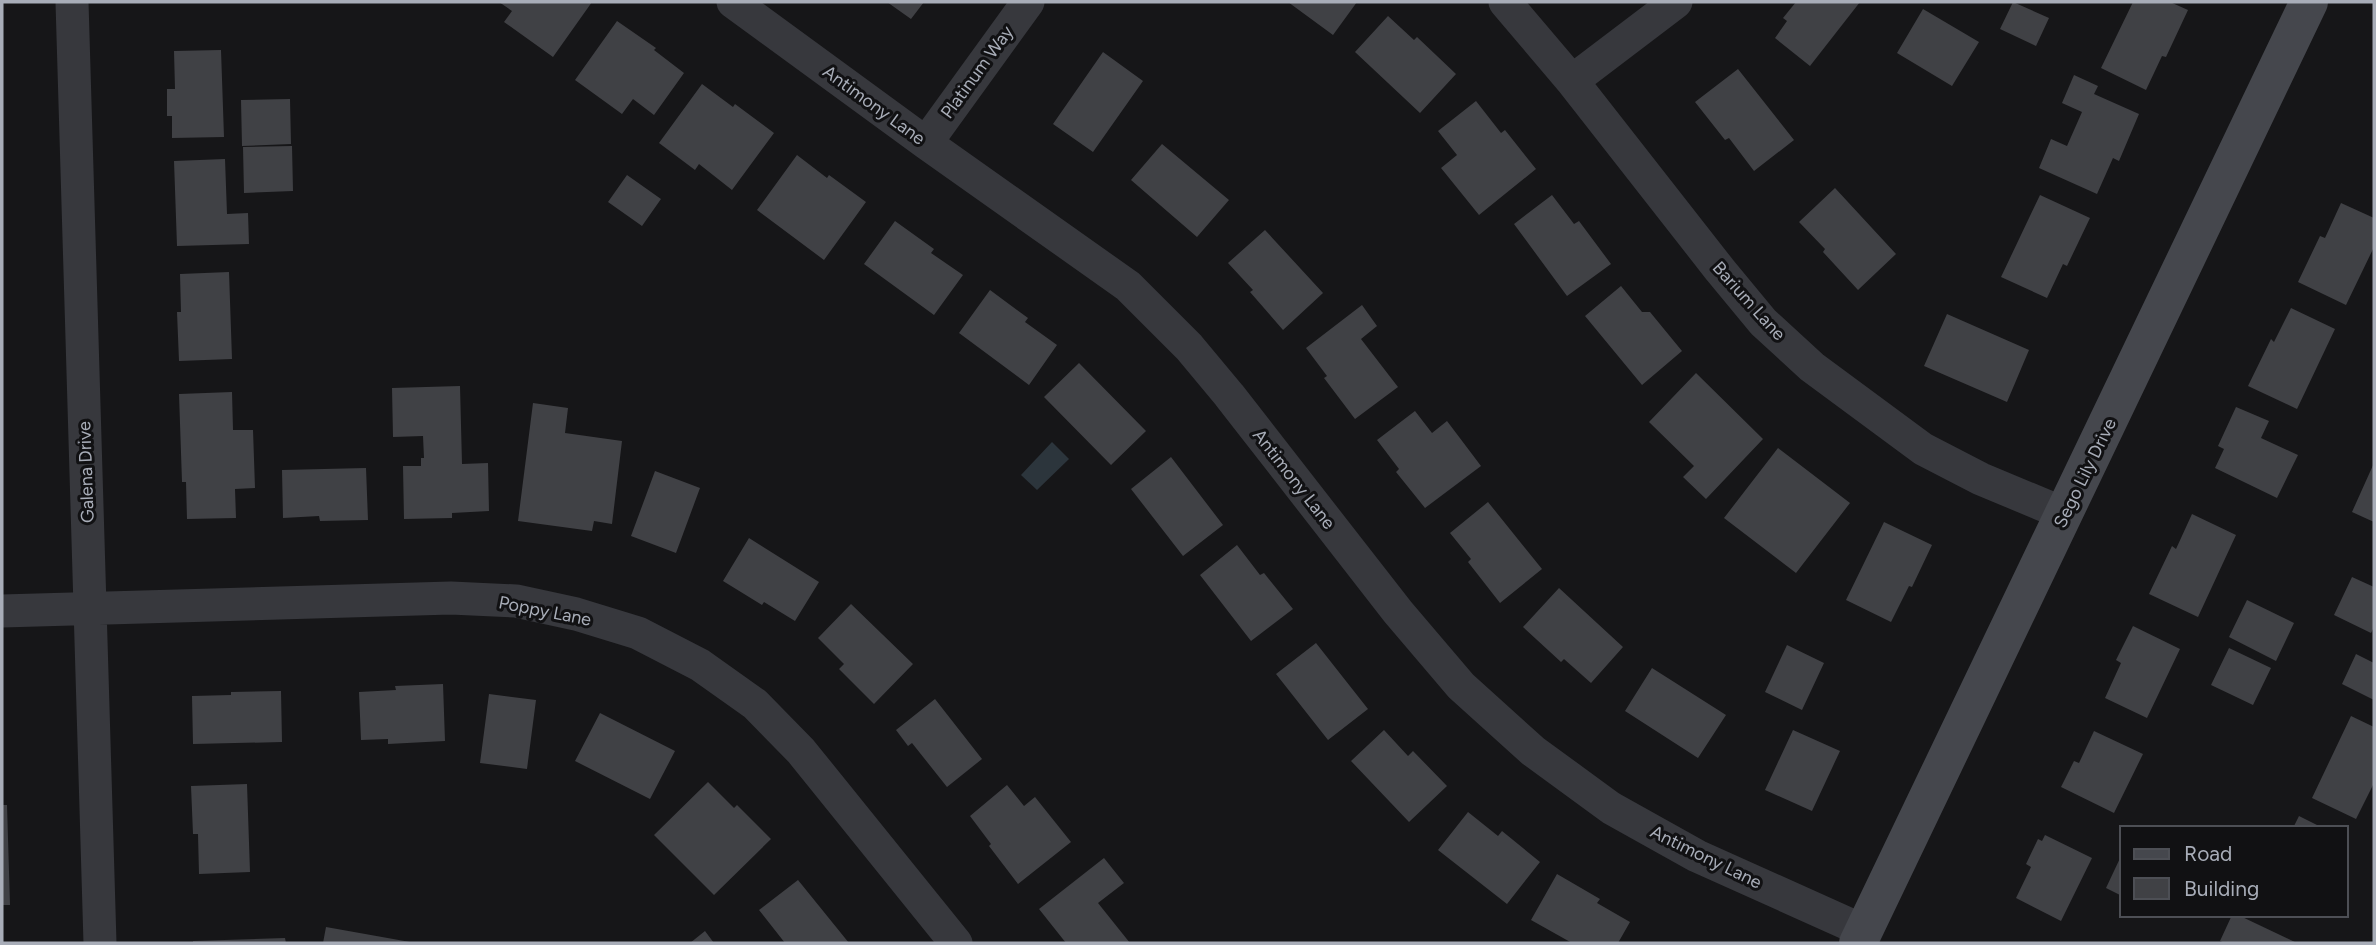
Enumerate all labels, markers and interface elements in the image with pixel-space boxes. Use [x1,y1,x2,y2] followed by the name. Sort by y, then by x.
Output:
[936,21,1018,123] street label: Platinum Way
[819,60,930,150] street label: Antimony Lane
[1708,257,1790,345] street label: Barium Lane
[2049,414,2121,531] street label: Sego Lily Drive
[73,421,99,523] street label: Galena Drive
[1248,424,1340,534] street label: Antimony Lane
[497,591,593,631] street label: Poppy Lane
[1647,821,1765,894] street label: Antimony Lane
[2120,826,2348,917] legend
[2184,841,2232,866] text: Road
[2184,876,2259,901] text: Building

